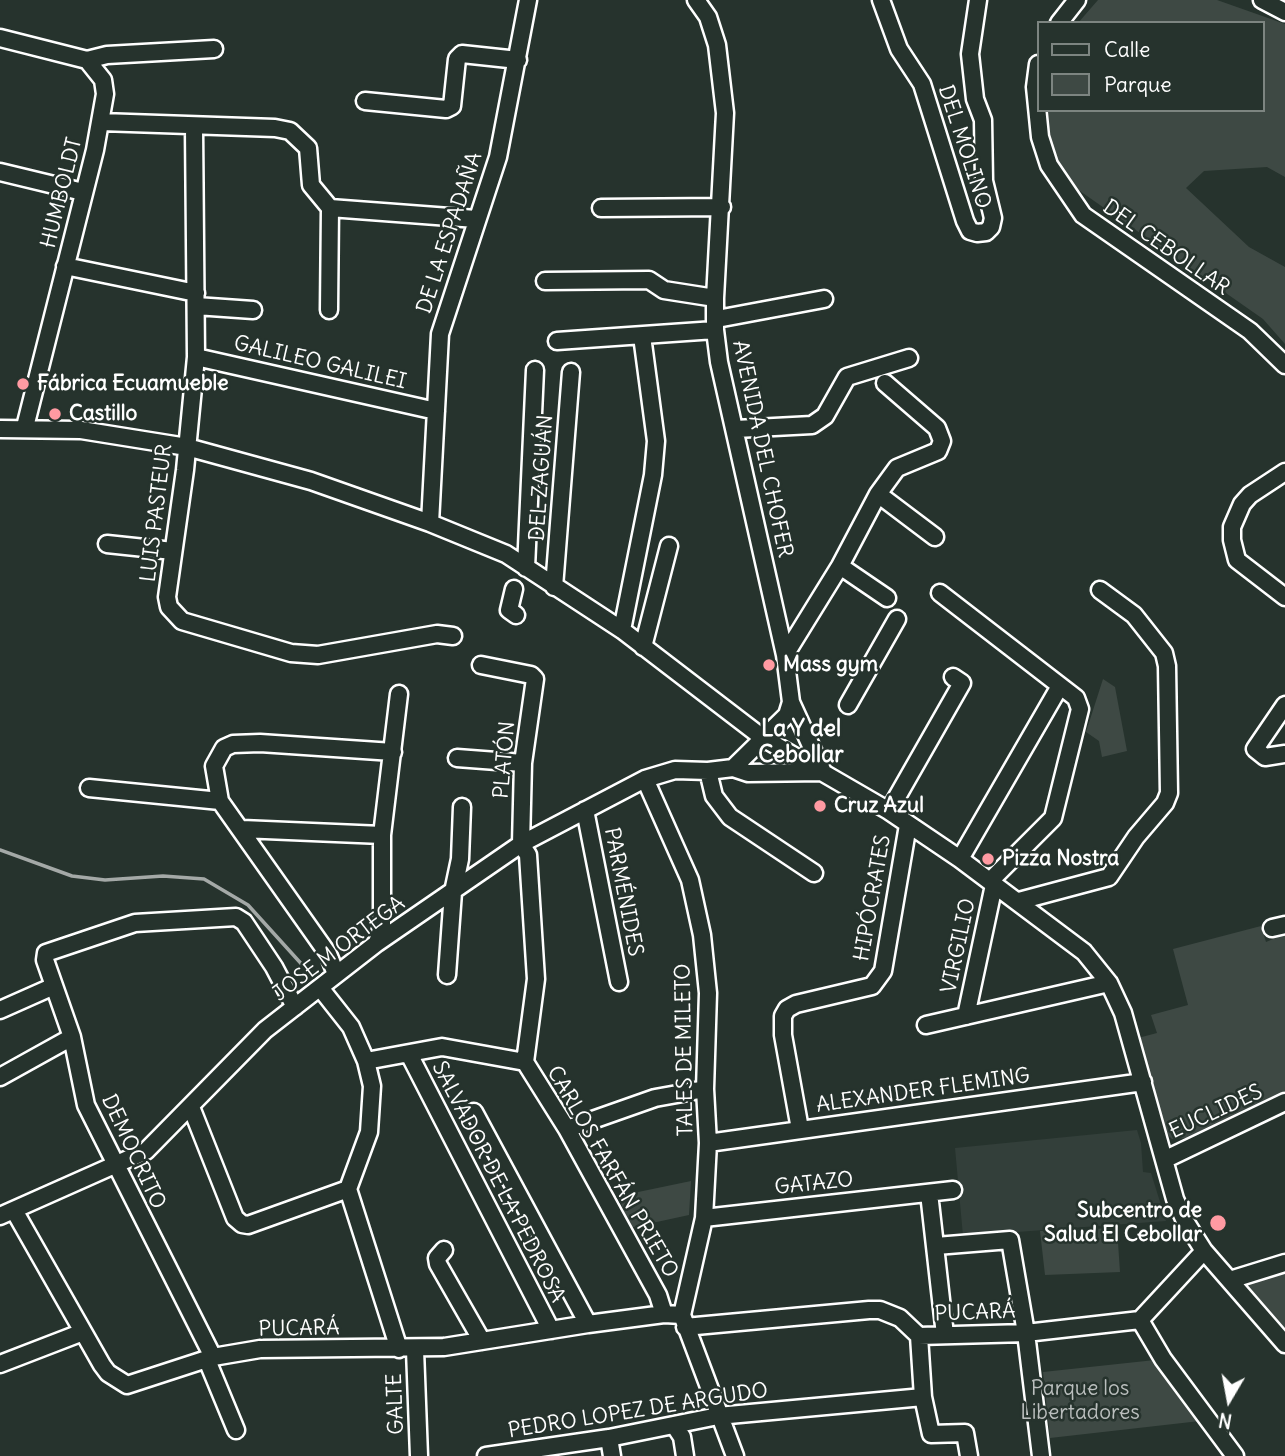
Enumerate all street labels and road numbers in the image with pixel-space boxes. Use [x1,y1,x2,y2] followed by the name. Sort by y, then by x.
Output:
[932,82,996,212] street label: DEL MOLINO
[36,135,88,251] street label: HUMBOLDT
[412,149,488,317] street label: DE LA ESPADAÑA
[1098,195,1234,301] street label: DEL CEBOLLAR
[231,331,409,395] street label: GALILEO GALILEI
[727,338,797,560] street label: AVENIDA DEL CHOFER
[525,414,559,542] street label: DEL ZAGUÁN
[136,442,178,584] street label: LUIS PASTEUR
[489,720,521,800] street label: PLATÓN
[598,825,648,959] street label: PARMÉNIDES
[850,833,896,963] street label: HIPÓCRATES
[268,891,410,1007] street label: JOSE M ORTEGA
[937,896,981,996] street label: VIRGILIO
[671,963,699,1137] street label: TALES DE MILETO
[426,1057,570,1307] street label: SALVADOR DE LA PEDROSA
[541,1062,683,1282] street label: CARLOS FARFÁN PRIETO
[815,1064,1031,1118] street label: ALEXANDER FLEMING
[1165,1079,1267,1145] street label: EUCLIDES
[95,1091,171,1213] street label: DEMOCRITO
[773,1167,855,1201] street label: GATAZO
[934,1299,1016,1327] street label: PUCARÁ
[258,1316,340,1342] street label: PUCARÁ
[382,1373,410,1435] street label: GALTE
[506,1378,770,1444] street label: PEDRO LOPEZ DE ARGUDO

